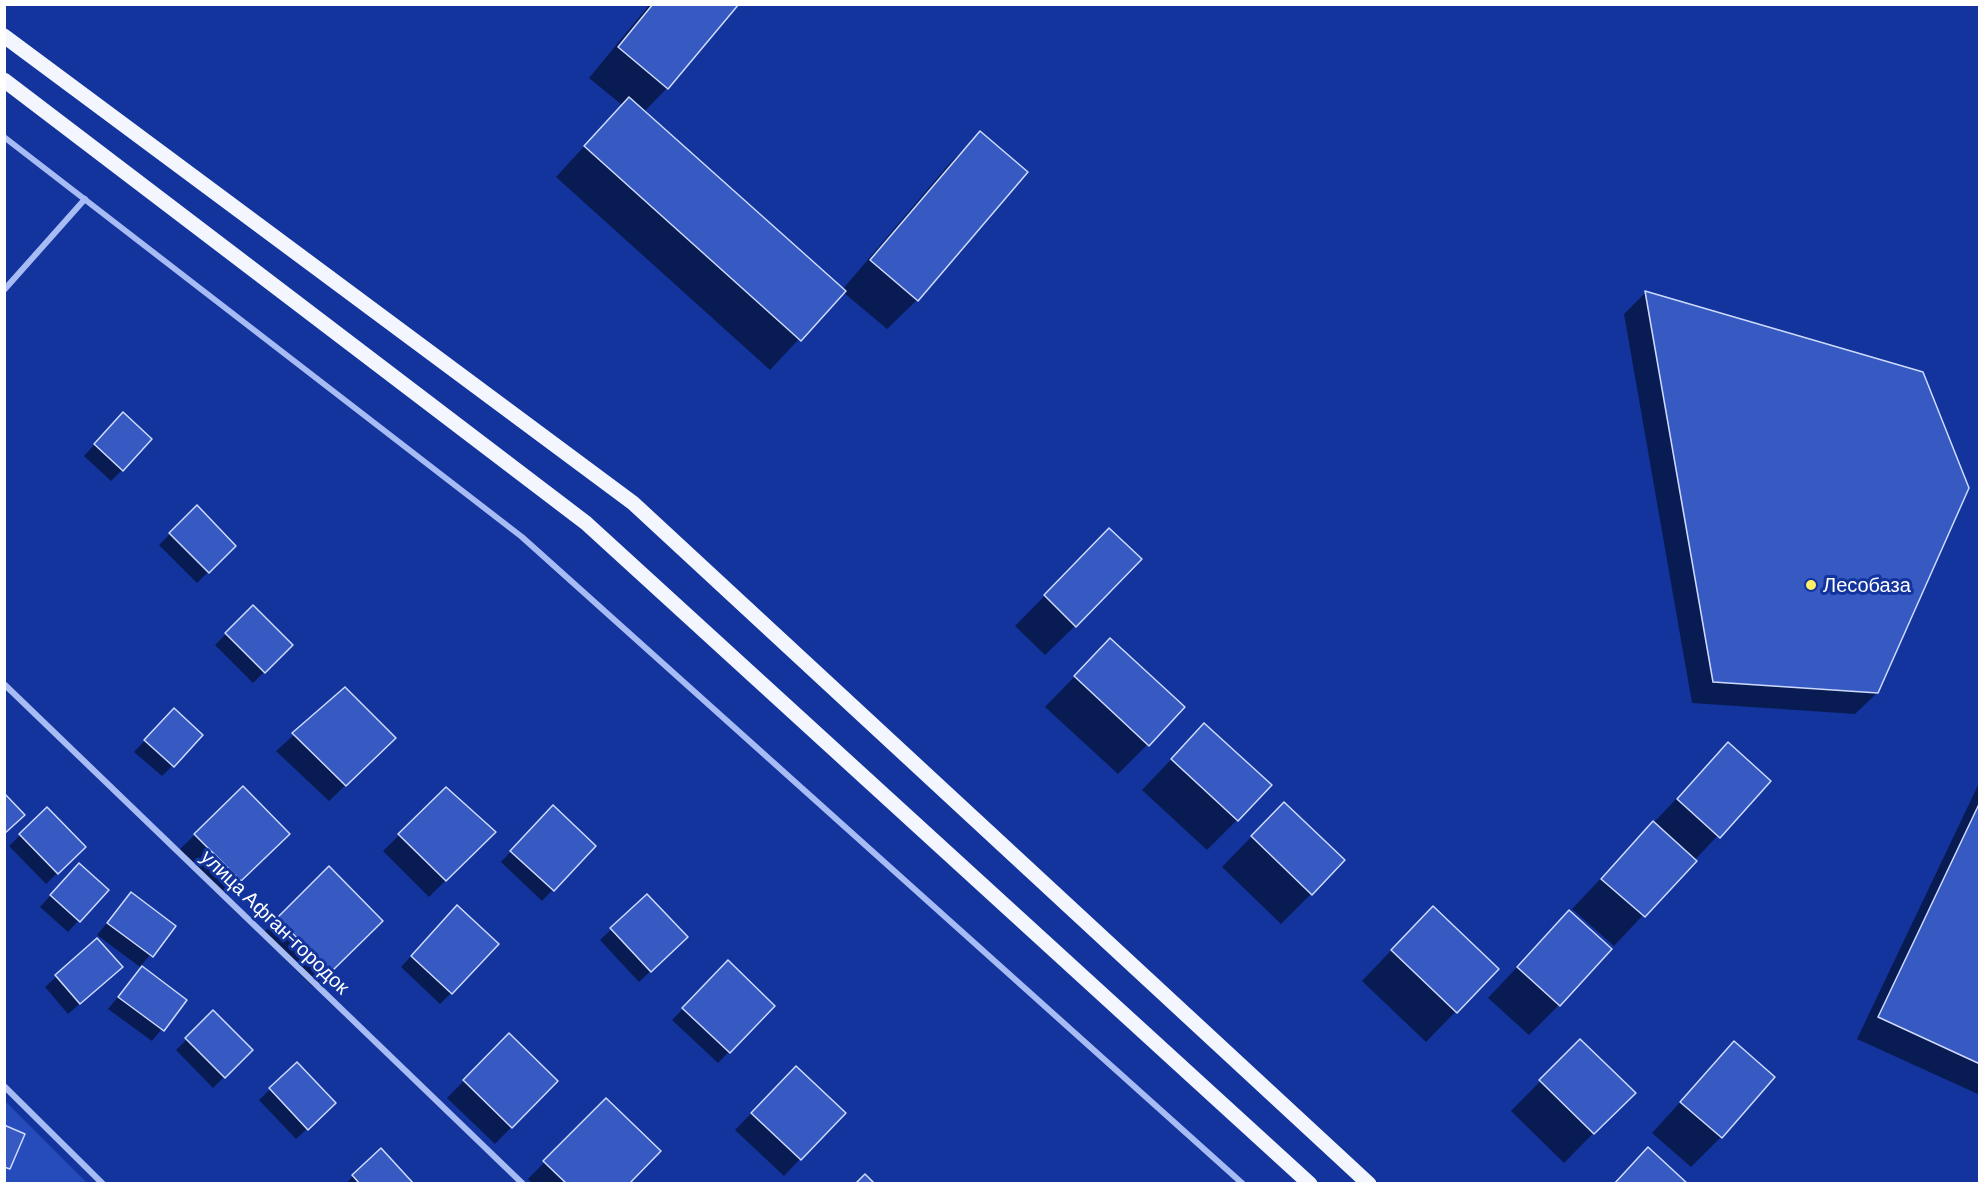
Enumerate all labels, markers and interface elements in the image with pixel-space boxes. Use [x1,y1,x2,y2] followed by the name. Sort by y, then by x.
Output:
[1823,573,1911,597] place label: Лесобаза
[1804,578,1818,592] marker: Лесобаза
[196,845,354,999] street label: улица Афган-городок

